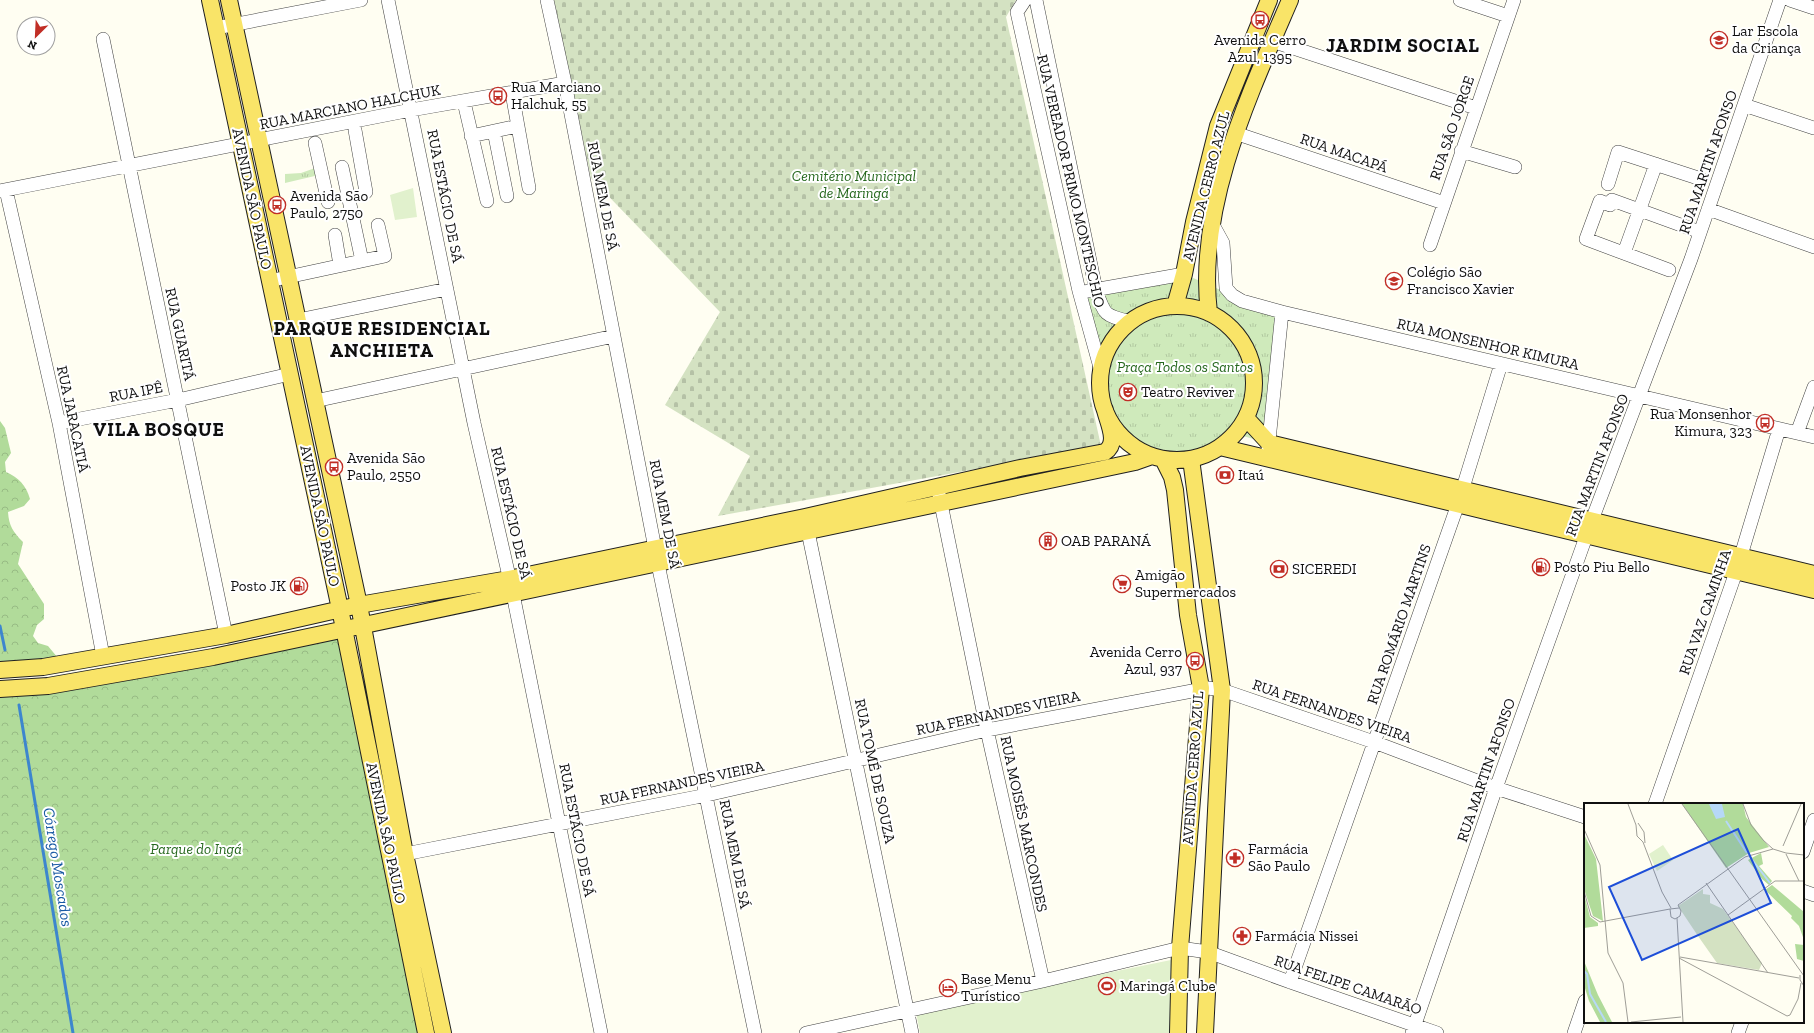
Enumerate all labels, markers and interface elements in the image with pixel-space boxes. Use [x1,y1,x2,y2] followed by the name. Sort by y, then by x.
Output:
[1250,10,1270,30] bus stop icon: Avenida Cerro Azul, 1395
[16,16,56,56] north arrow
[1732,22,1801,57] place label: Lar Escola da Criança
[1709,30,1729,50] school or university icon: Lar Escola da Criança
[1214,31,1306,66] place label: Avenida Cerro Azul, 1395
[1326,34,1480,57] district label: JARDIM SOCIAL
[25,37,39,52] text: N
[1033,53,1109,309] street label: RUA VEREADOR PRIMO MONTESCHIO
[1426,74,1478,182] street label: RUA SÃO JORGE
[511,78,601,113] place label: Rua Marciano Halchuk, 55
[258,81,442,133] street label: RUA MARCIANO HALCHUK
[488,86,508,106] bus stop icon: Rua Marciano Halchuk, 55
[1675,88,1741,236] street label: RUA MARTIN AFONSO
[1179,109,1233,263] street label: AVENIDA CERRO AZUL
[228,127,276,271] street label: AVENIDA SÃO PAULO
[423,128,467,264] street label: RUA ESTÁCIO DE SÁ
[1298,130,1390,176] street label: RUA MACAPÁ
[584,140,622,252] street label: RUA MEM DE SÁ
[792,167,916,202] park label: Cemitério Municipal de Maringá
[290,187,368,222] place label: Avenida São Paulo, 2750
[267,195,287,215] bus stop icon: Avenida São Paulo, 2750
[1407,263,1515,298] place label: Colégio São Francisco Xavier
[1384,271,1404,291] school or university icon: Colégio São Francisco Xavier
[161,286,199,382] street label: RUA GUARITÁ
[1395,314,1581,374] street label: RUA MONSENHOR KIMURA
[273,317,491,362] district label: PARQUE RESIDENCIAL ANCHIETA
[1117,358,1253,376] park label: Praça Todos os Santos
[53,364,93,474] street label: RUA JARACATIÁ
[108,378,164,406] street label: RUA IPÊ
[1118,382,1138,402] theatre icon: Teatro Reviver
[1141,383,1235,401] place label: Teatro Reviver
[1562,391,1632,539] street label: RUA MARTIN AFONSO
[1650,405,1752,440] place label: Rua Monsenhor Kimura, 323
[1755,413,1775,433] bus stop icon: Rua Monsenhor Kimura, 323
[93,418,225,441] district label: VILA BOSQUE
[296,444,344,588] street label: AVENIDA SÃO PAULO
[487,445,535,581] street label: RUA ESTÁCIO DE SÁ
[347,449,425,484] place label: Avenida São Paulo, 2550
[324,457,344,477] bus stop icon: Avenida São Paulo, 2550
[646,458,684,570] street label: RUA MEM DE SÁ
[1215,465,1235,485] bank icon: Itaú
[1238,466,1264,484] place label: Itaú
[1038,531,1058,551] building icon: OAB PARANÁ
[1061,532,1151,550] place label: OAB PARANÁ
[1363,542,1435,706] street label: RUA ROMÁRIO MARTINS
[1675,547,1735,677] street label: RUA VAZ CAMINHA
[1531,557,1551,577] fuel station icon: Posto Piu Bello
[1554,558,1650,576] place label: Posto Piu Bello
[1269,559,1289,579] bank icon: SICEREDI
[1292,560,1357,578] place label: SICEREDI
[1135,566,1236,601] place label: Amigão Supermercados
[1112,574,1132,594] supermarket icon: Amigão Supermercados
[289,576,309,596] fuel station icon: Posto JK
[231,577,286,595] place label: Posto JK
[1090,643,1182,678] place label: Avenida Cerro Azul, 937
[1185,651,1205,671] bus stop icon: Avenida Cerro Azul, 937
[1250,675,1414,747] street label: RUA FERNANDES VIEIRA
[914,687,1082,739] street label: RUA FERNANDES VIEIRA
[1179,691,1207,845] street label: AVENIDA CERRO AZUL
[1453,696,1519,844] street label: RUA MARTIN AFONSO
[851,697,899,845] street label: RUA TOMÉ DE SOUZA
[997,734,1051,914] street label: RUA MOISÉS MARCONDES
[598,757,766,809] street label: RUA FERNANDES VIEIRA
[362,761,410,905] street label: AVENIDA SÃO PAULO
[555,762,599,898] street label: RUA ESTÁCIO DE SÁ
[716,798,754,910] street label: RUA MEM DE SÁ
[1584,803,1804,1023] inset map
[39,806,77,928] water label: Córrego Moscados
[150,840,242,858] park label: Parque do Ingá
[1248,840,1311,875] place label: Farmácia São Paulo
[1225,848,1245,868] pharmacy icon: Farmácia São Paulo
[1232,926,1252,946] pharmacy icon: Farmácia Nissei
[1255,927,1358,945] place label: Farmácia Nissei
[1272,951,1424,1019] street label: RUA FELIPE CAMARÃO
[961,970,1032,1005] place label: Base Menu Turístico
[1097,976,1117,996] sports icon: Maringá Clube
[1120,977,1215,995] place label: Maringá Clube
[938,978,958,998] hotel icon: Base Menu Turístico

